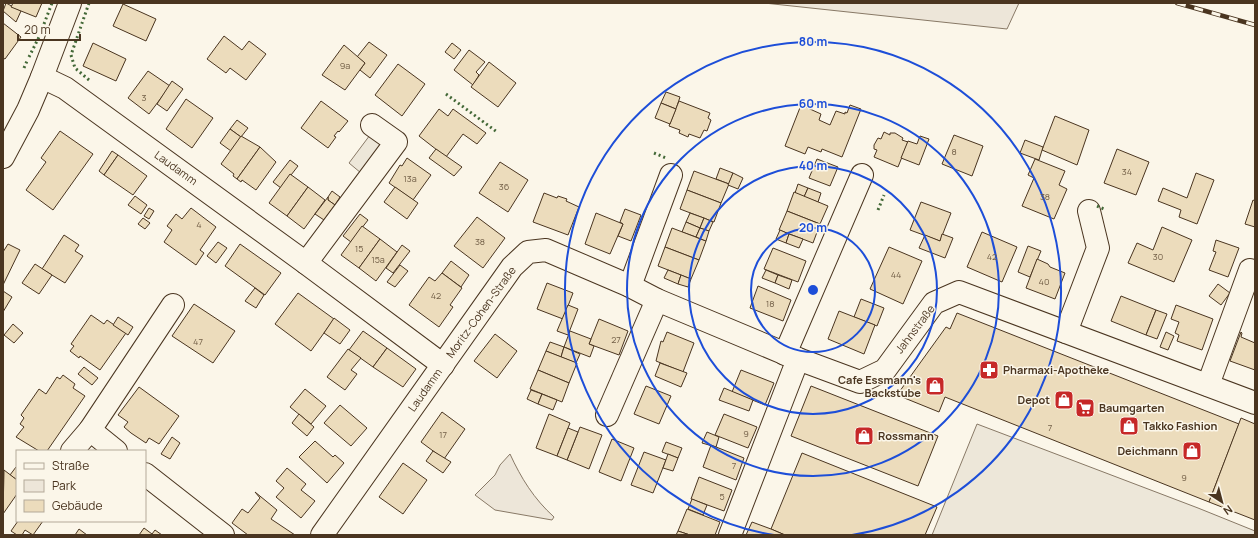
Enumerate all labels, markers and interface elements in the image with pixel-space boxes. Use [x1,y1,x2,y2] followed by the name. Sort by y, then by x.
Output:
[18,16,80,42] scale bar
[24,21,51,38] text: 20 m
[799,33,827,50] text: 80 m
[340,59,350,72] house number: 9a
[142,91,147,104] house number: 3
[799,95,827,112] text: 60 m
[951,145,957,158] house number: 8
[152,147,201,188] street label: Laudamm
[799,157,827,174] text: 40 m
[1122,165,1132,178] house number: 34
[403,172,417,185] house number: 13a
[499,180,510,193] house number: 36
[1040,190,1050,203] house number: 38
[196,218,202,231] house number: 4
[799,219,827,236] text: 20 m
[475,235,485,248] house number: 38
[355,242,363,255] house number: 15
[987,250,997,263] house number: 42
[1153,250,1163,263] house number: 30
[371,253,385,266] house number: 15a
[442,263,519,360] street label: Moritz-Cohen-Straße
[891,268,901,281] house number: 44
[1039,275,1049,288] house number: 40
[806,283,820,297] centre of rings
[431,289,441,302] house number: 42
[766,297,774,310] house number: 18
[891,301,938,356] street label: Jahnstraße
[611,333,621,346] house number: 27
[193,335,203,348] house number: 47
[978,359,1000,381] pharmacy icon: Pharmaxi-Apotheke
[1003,362,1109,377] place label: Pharmaxi-Apotheke
[404,365,445,414] street label: Laudamm
[838,372,921,400] place label: Cafe Essmann's Backstube
[924,375,946,397] shop icon: Cafe Essmann's Backstube
[1053,389,1075,411] shop icon: Depot
[1018,392,1050,407] place label: Depot
[1074,397,1096,419] supermarket icon: Baumgarten
[1099,400,1164,415] place label: Baumgarten
[1118,415,1140,437] shop icon: Takko Fashion
[1143,418,1218,433] place label: Takko Fashion
[1048,421,1053,434] house number: 7
[853,425,875,447] shop icon: Rossmann
[743,427,749,440] house number: 9
[439,428,447,441] house number: 17
[878,428,934,443] place label: Rossmann
[1181,440,1203,462] shop icon: Deichmann
[1117,443,1178,458] place label: Deichmann
[16,450,146,522] legend
[52,457,89,474] text: Straße
[732,459,737,472] house number: 7
[1181,471,1187,484] house number: 9
[52,477,77,494] text: Park
[1202,482,1242,522] north arrow
[719,490,725,503] house number: 5
[52,497,103,514] text: Gebäude
[1220,502,1236,519] text: N

